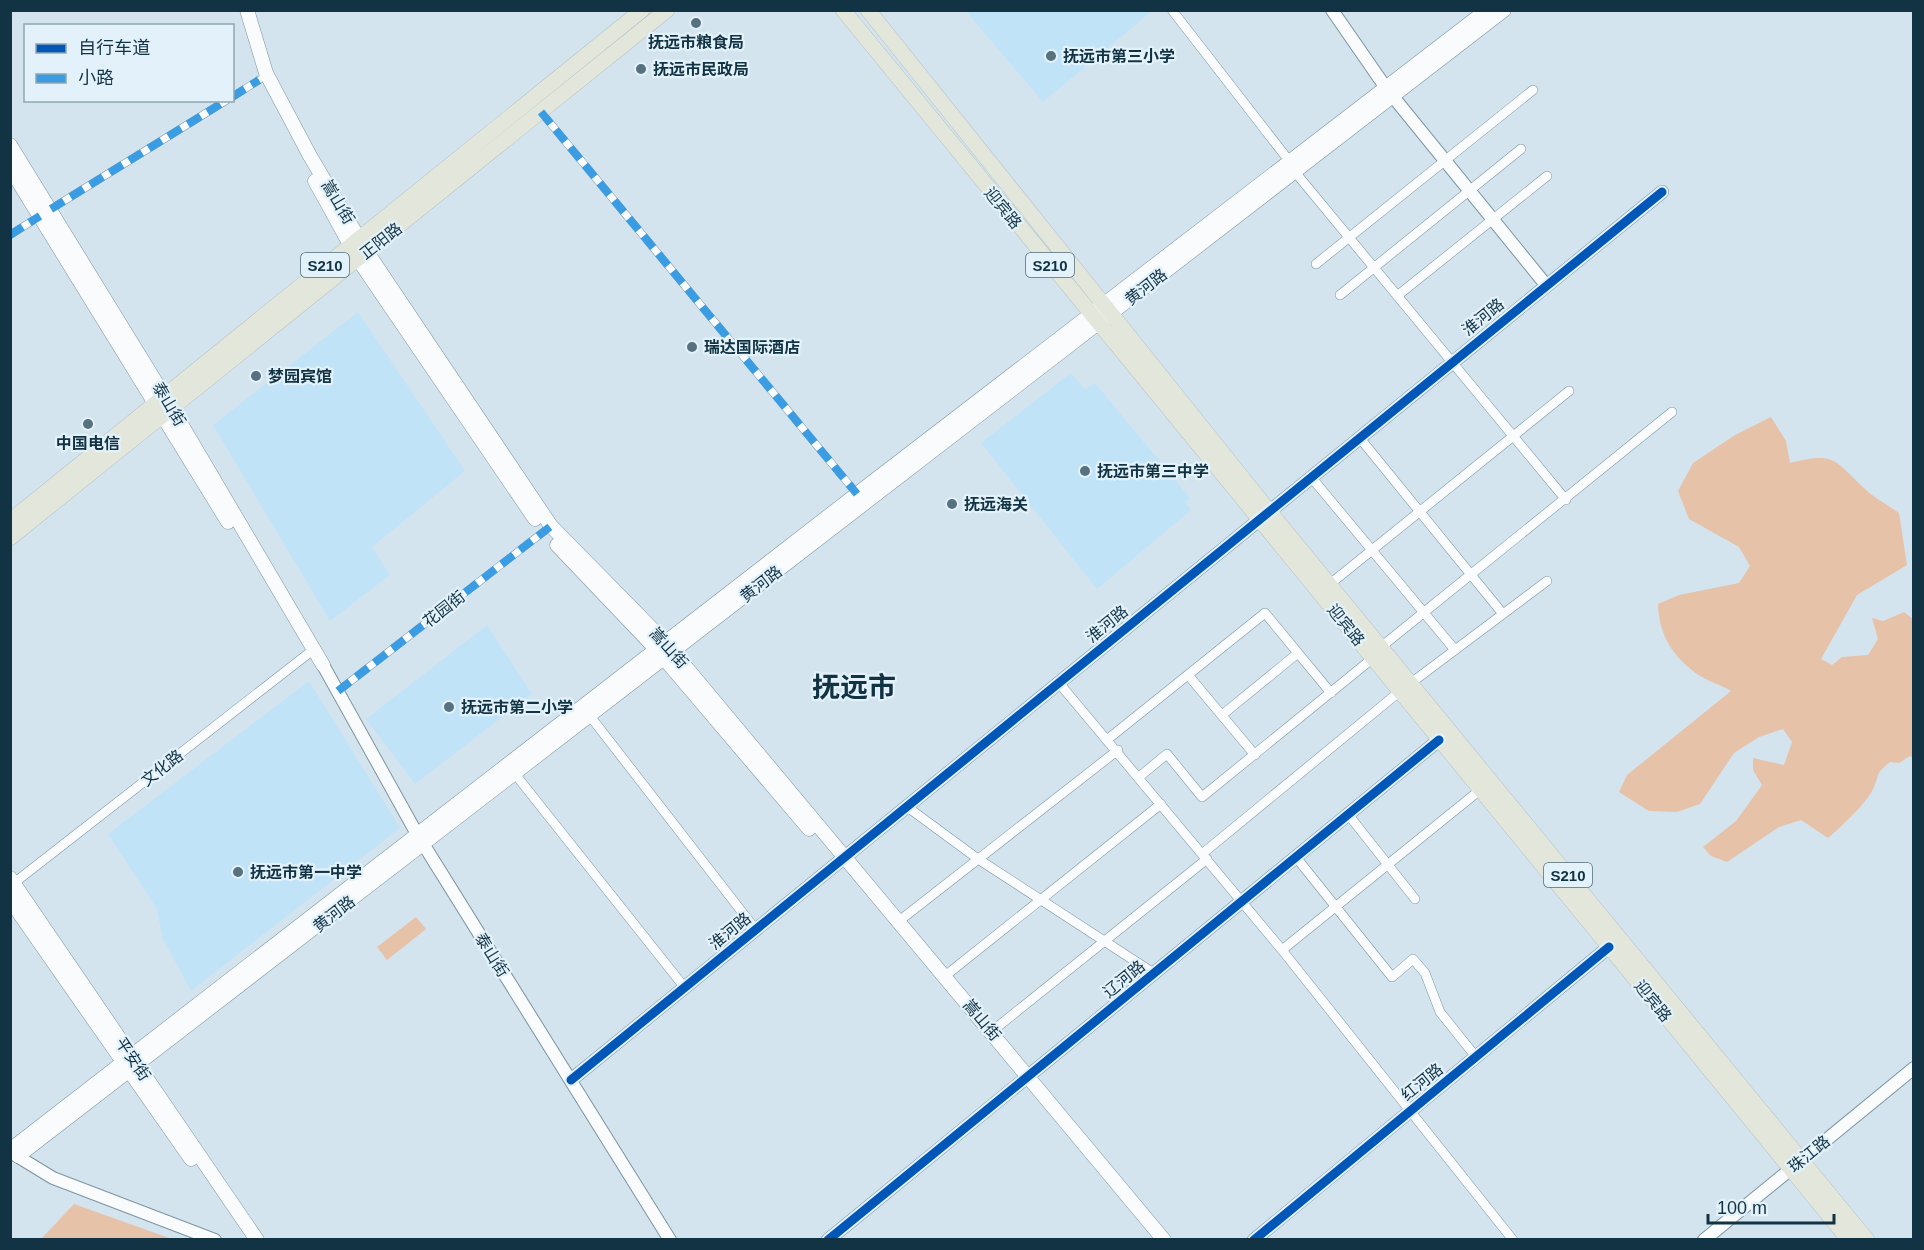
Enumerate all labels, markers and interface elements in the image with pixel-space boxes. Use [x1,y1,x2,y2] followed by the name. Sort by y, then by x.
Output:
[689,16,703,30] marker: 抚远市粮食局
[24,24,234,102] legend
[648,33,744,51] place label: 抚远市粮食局
[78,38,150,58] text: 自行车道
[1063,48,1175,65] place label: 抚远市第三小学
[1044,49,1058,63] marker: 抚远市第三小学
[653,61,749,78] place label: 抚远市民政局
[634,62,648,76] marker: 抚远市民政局
[78,68,114,88] text: 小路
[318,177,358,227] street label: 嵩山街
[981,184,1025,232] street label: 迎宾路
[357,220,405,262] street label: 正阳路
[301,253,349,277] road number: S210
[1026,253,1074,277] road number: S210
[1122,266,1170,308] street label: 黄河路
[1459,295,1507,339] street label: 淮河路
[704,339,800,356] place label: 瑞达国际酒店
[685,340,699,354] marker: 瑞达国际酒店
[268,368,332,385] place label: 梦园宾馆
[249,369,263,383] marker: 梦园宾馆
[149,379,189,429] street label: 泰山街
[81,417,95,431] marker: 中国电信
[56,435,120,452] place label: 中国电信
[1097,463,1209,480] place label: 抚远市第三中学
[1078,464,1092,478] marker: 抚远市第三中学
[964,496,1028,513] place label: 抚远海关
[945,497,959,511] marker: 抚远海关
[737,563,785,605] street label: 黄河路
[420,588,468,630] street label: 花园街
[1324,601,1368,649] street label: 迎宾路
[1083,602,1131,646] street label: 淮河路
[647,624,691,672] street label: 嵩山街
[812,672,896,703] district label: 抚远市
[461,699,573,716] place label: 抚远市第二小学
[442,700,456,714] marker: 抚远市第二小学
[138,747,186,789] street label: 文化路
[1544,863,1592,887] road number: S210
[250,864,362,881] place label: 抚远市第一中学
[231,865,245,879] marker: 抚远市第一中学
[310,893,358,935] street label: 黄河路
[706,909,754,953] street label: 淮河路
[472,930,512,980] street label: 泰山街
[1100,957,1148,1001] street label: 辽河路
[1631,977,1675,1025] street label: 迎宾路
[960,996,1004,1044] street label: 嵩山街
[113,1034,153,1084] street label: 平安街
[1398,1060,1446,1104] street label: 红河路
[1785,1132,1833,1176] street label: 珠江路
[1708,1187,1834,1225] scale bar
[1717,1198,1767,1218] text: 100 m

